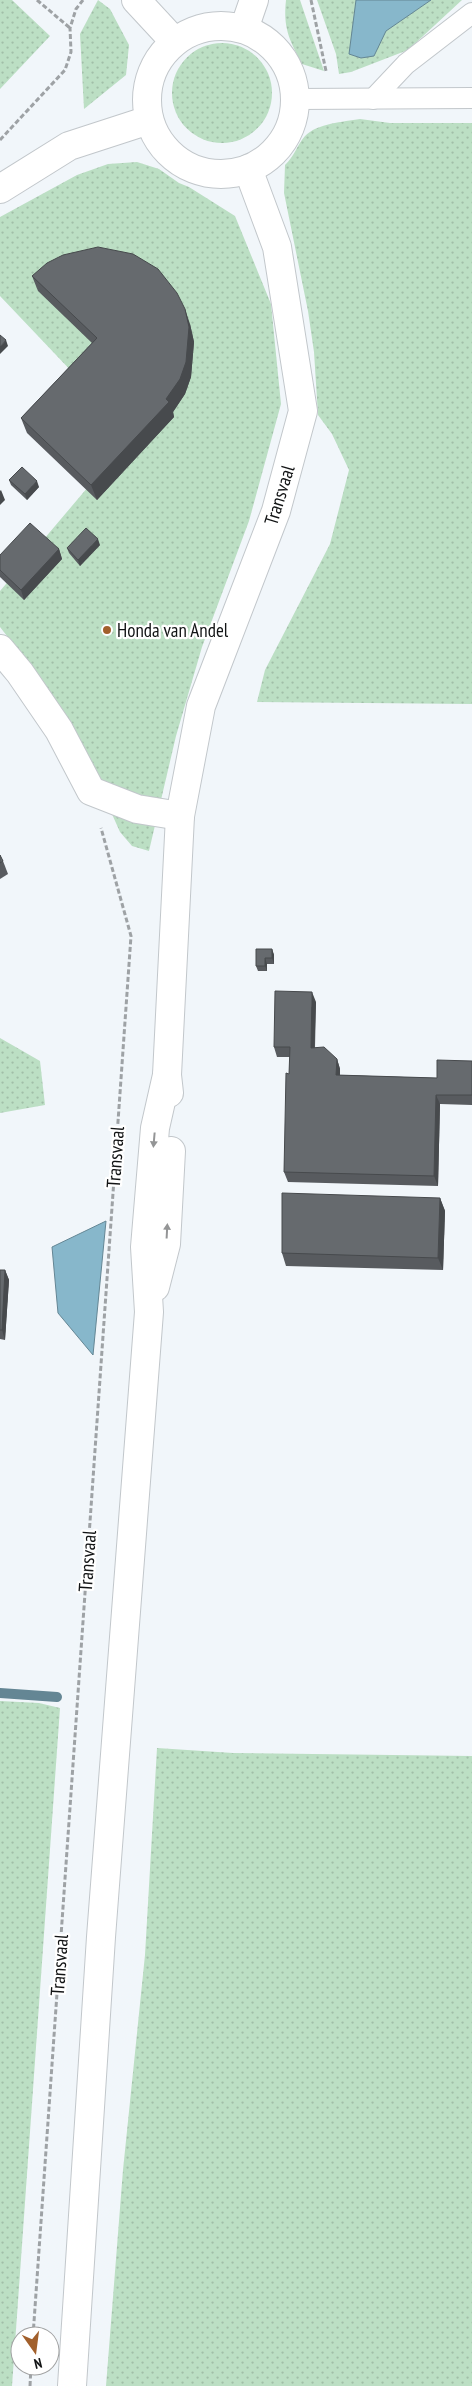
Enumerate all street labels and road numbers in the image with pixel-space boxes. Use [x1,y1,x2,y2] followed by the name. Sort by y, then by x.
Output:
[259,462,300,528] street label: Transvaal
[101,1125,129,1188] street label: Transvaal
[73,1529,101,1592] street label: Transvaal
[45,1933,73,1996] street label: Transvaal

